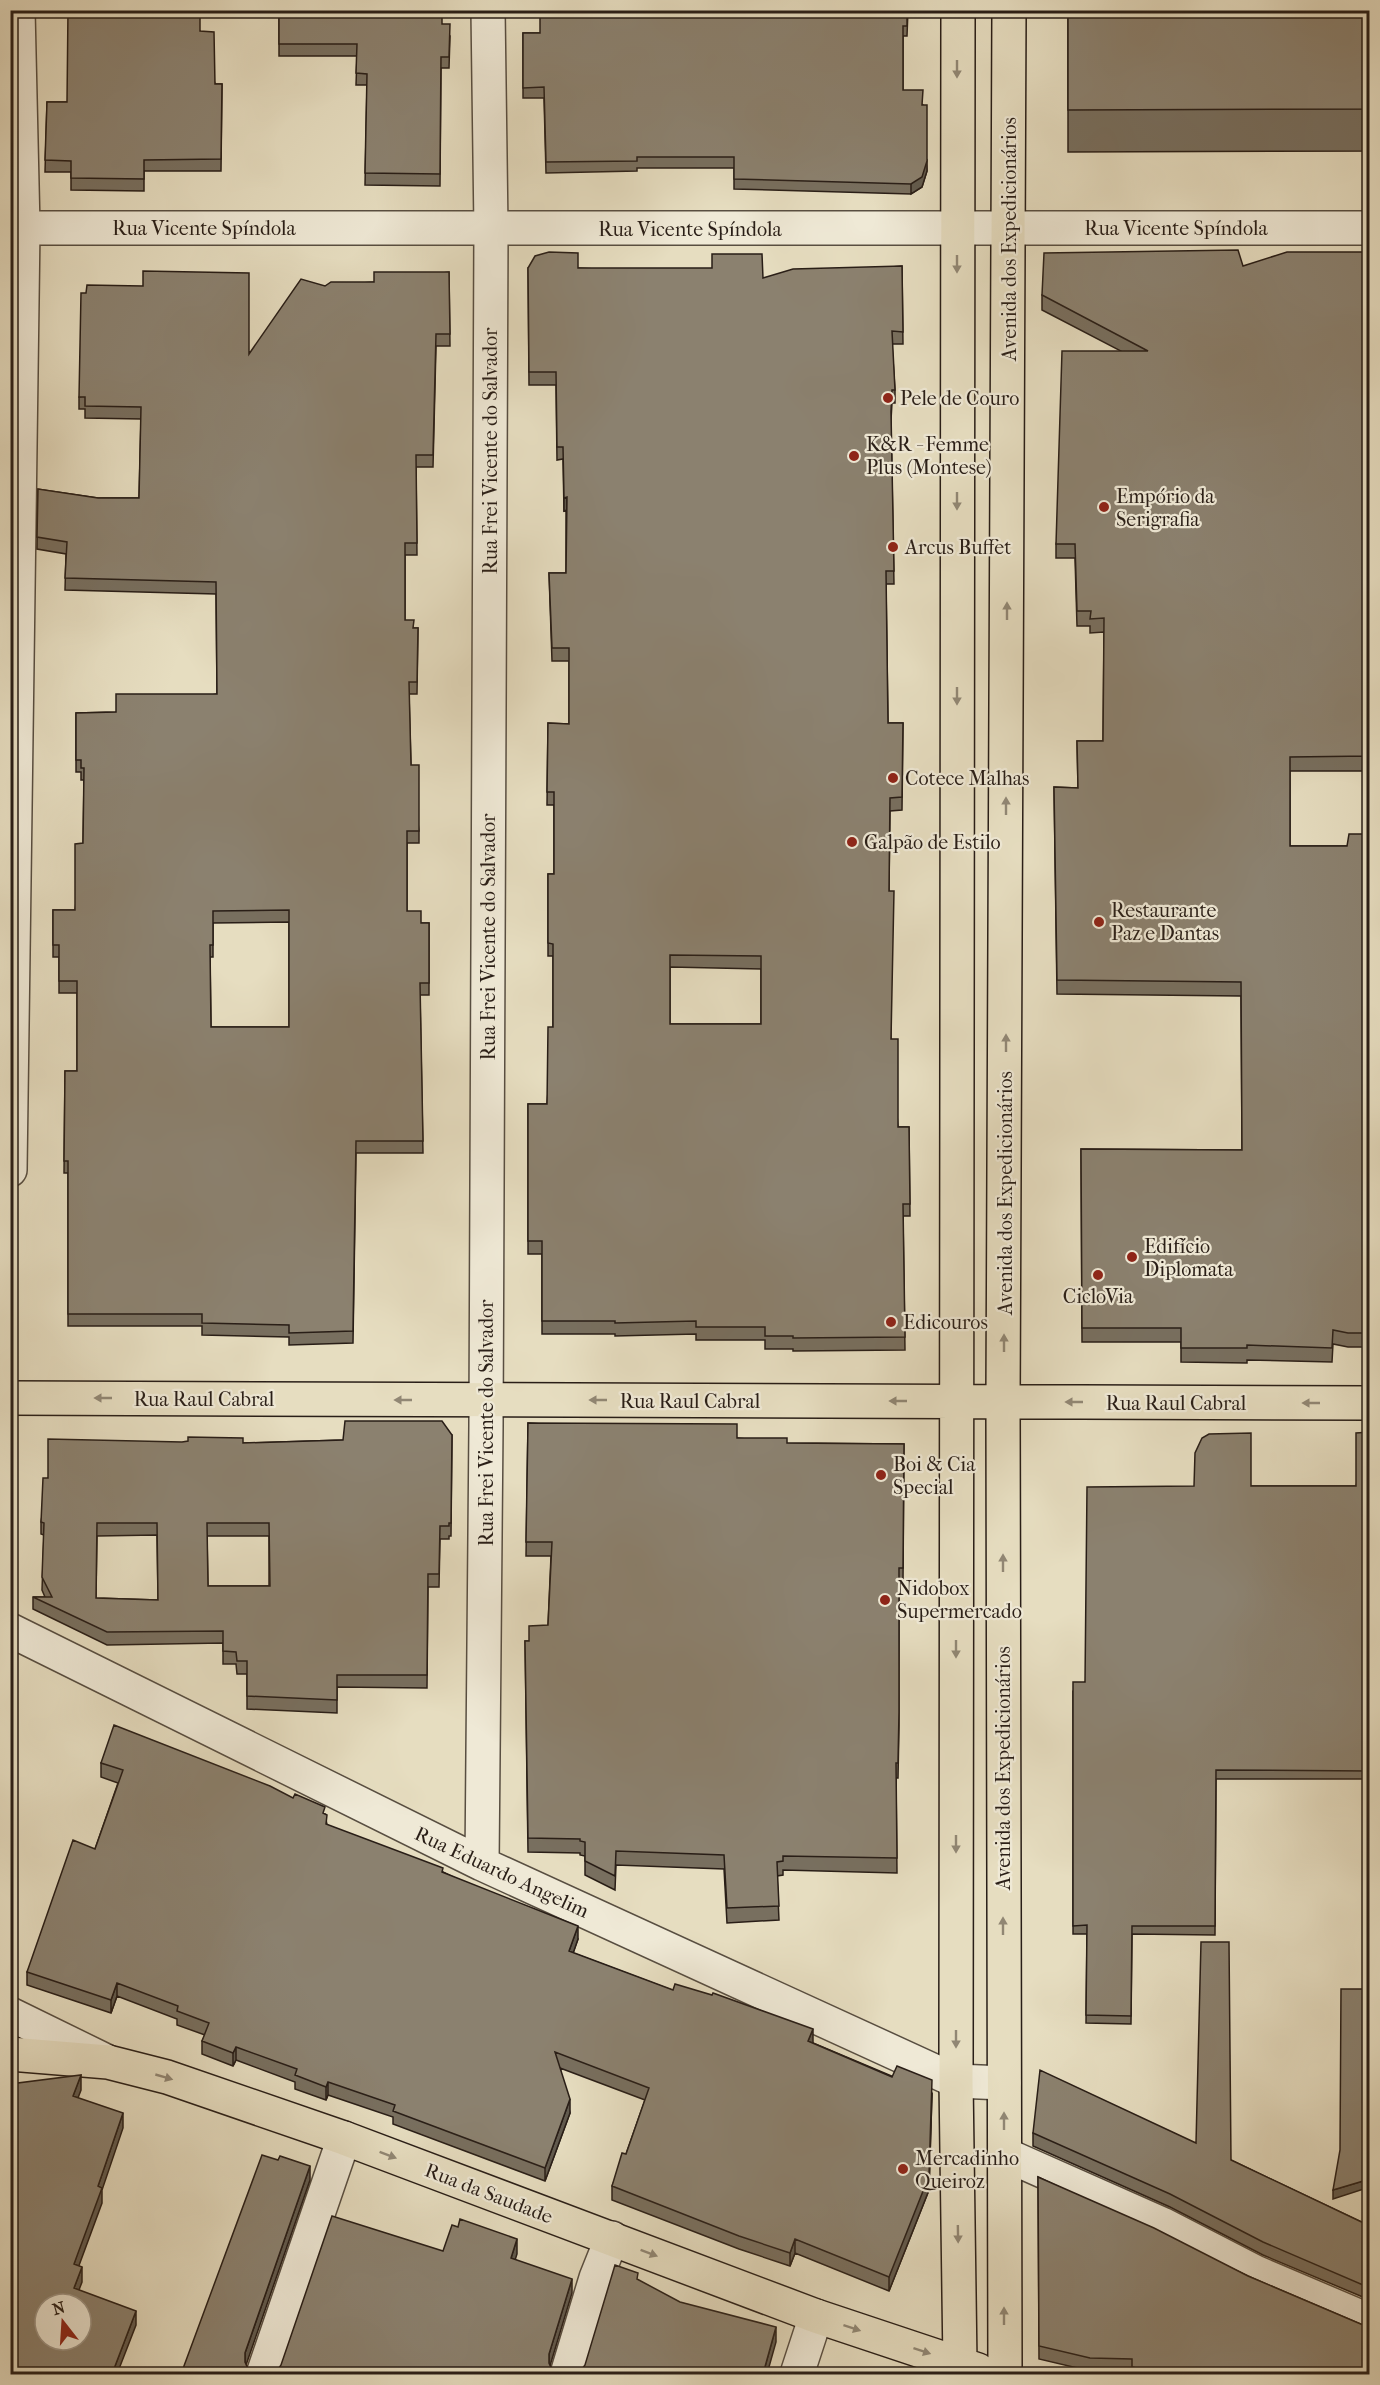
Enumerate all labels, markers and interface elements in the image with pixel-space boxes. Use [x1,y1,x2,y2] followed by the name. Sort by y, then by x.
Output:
[952,59,962,78] one-way arrow
[998,117,1021,362] street label: Avenida dos Expedicionários
[112,217,296,240] street label: Rua Vicente Spíndola
[1084,217,1268,240] street label: Rua Vicente Spíndola
[598,218,782,241] street label: Rua Vicente Spíndola
[952,254,962,273] one-way arrow
[479,327,502,575] street label: Rua Frei Vicente do Salvador
[900,387,1019,410] place label: Pele de Couro
[881,391,895,405] marker: Pele de Couro
[866,433,992,479] place label: K&R - Femme Plus (Montese)
[847,449,861,463] marker: K&R - Femme Plus (Montese)
[1116,485,1215,531] place label: Empório da Serigrafia
[952,491,962,510] one-way arrow
[1097,500,1111,514] marker: Empório da Serigrafia
[904,536,1011,559] place label: Arcus Buffet
[886,540,900,554] marker: Arcus Buffet
[1002,602,1012,621] one-way arrow
[952,686,962,705] one-way arrow
[905,767,1030,790] place label: Cotece Malhas
[886,771,900,785] marker: Cotece Malhas
[1002,797,1011,816] one-way arrow
[477,813,500,1061] street label: Rua Frei Vicente do Salvador
[864,831,1001,854] place label: Galpão de Estilo
[845,835,859,849] marker: Galpão de Estilo
[1111,899,1219,945] place label: Restaurante Paz e Dantas
[1092,915,1106,929] marker: Restaurante Paz e Dantas
[1001,1034,1011,1053] one-way arrow
[994,1071,1017,1316] street label: Avenida dos Expedicionários
[1144,1235,1234,1281] place label: Edifício Diplomata
[1125,1250,1139,1264] marker: Edifício Diplomata
[1091,1268,1105,1282] marker: CicloVia
[1063,1285,1134,1308] place label: CicloVia
[475,1299,498,1547] street label: Rua Frei Vicente do Salvador
[903,1311,988,1334] place label: Edicouros
[884,1315,898,1329] marker: Edicouros
[999,1334,1009,1353] one-way arrow
[134,1388,275,1411] street label: Rua Raul Cabral
[620,1390,761,1413] street label: Rua Raul Cabral
[1106,1392,1247,1415] street label: Rua Raul Cabral
[93,1393,112,1403] one-way arrow
[393,1395,412,1405] one-way arrow
[588,1396,607,1405] one-way arrow
[888,1396,907,1406] one-way arrow
[1065,1397,1084,1407] one-way arrow
[1302,1398,1321,1408] one-way arrow
[893,1453,976,1499] place label: Boi & Cia Special
[874,1468,888,1482] marker: Boi & Cia Special
[998,1554,1008,1573] one-way arrow
[897,1577,1022,1623] place label: Nidobox Supermercado
[878,1593,892,1607] marker: Nidobox Supermercado
[951,1639,961,1658] one-way arrow
[992,1646,1015,1891] street label: Avenida dos Expedicionários
[411,1822,593,1923] street label: Rua Eduardo Angelim
[951,1834,961,1853] one-way arrow
[998,1917,1008,1936] one-way arrow
[951,2029,961,2048] one-way arrow
[155,2072,173,2082] one-way arrow
[999,2112,1009,2131] one-way arrow
[915,2147,1019,2193] place label: Mercadinho Queiroz
[379,2151,397,2160] one-way arrow
[422,2159,556,2228] street label: Rua da Saudade
[896,2162,910,2176] marker: Mercadinho Queiroz
[953,2224,963,2243] one-way arrow
[640,2248,658,2258] one-way arrow
[33,2292,93,2352] north arrow
[50,2297,68,2319] text: N
[999,2307,1009,2326] one-way arrow
[843,2323,861,2333] one-way arrow
[913,2347,931,2356] one-way arrow

